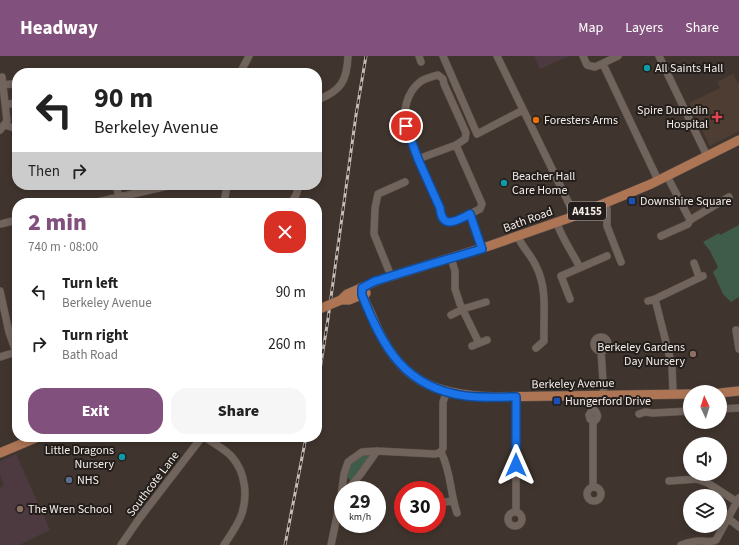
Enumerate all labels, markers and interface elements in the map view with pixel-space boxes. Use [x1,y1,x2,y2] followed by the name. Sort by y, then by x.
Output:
[20,15,98,42] text: Headway
[578,18,603,38] text: Map
[625,18,663,38] text: Layers
[685,18,719,38] text: Share
[655,60,723,77] place label: All Saints Hall
[642,63,652,73] marker: All Saints Hall
[94,78,153,118] text: 90 m
[28,84,80,136] icon: left
[637,102,708,133] place label: Spire Dunedin Hospital
[389,109,423,143] pin
[711,111,723,123] marker: Spire Dunedin Hospital
[544,112,618,129] place label: Foresters Arms
[94,115,218,140] text: Berkeley Avenue
[395,115,417,137] icon: arrive
[531,115,541,125] marker: Foresters Arms
[68,160,90,182] icon: right
[28,161,60,182] text: Then
[512,168,575,199] place label: Beacher Hall Care Home
[499,178,509,188] marker: Beacher Hall Care Home
[640,193,732,210] place label: Downshire Square
[627,196,637,206] marker: Downshire Square
[568,202,606,220] road number: A4155
[501,203,555,237] street label: Bath Road
[28,205,87,240] text: 2 min
[264,211,306,253] button: close
[28,238,98,256] text: 740 m · 08:00
[62,273,118,294] text: Turn left
[28,281,50,303] icon: left
[276,282,306,303] text: 90 m
[62,294,152,312] text: Berkeley Avenue
[62,325,128,346] text: Turn right
[28,333,50,355] icon: right
[268,334,306,355] text: 260 m
[597,339,685,370] place label: Berkeley Gardens Day Nursery
[62,346,118,364] text: Bath Road
[688,349,698,359] marker: Berkeley Gardens Day Nursery
[531,375,615,393] street label: Berkeley Avenue
[683,385,727,429] north arrow
[683,385,727,533] map controls
[28,388,163,434] button: Exit
[171,388,306,434] button: Share
[565,393,651,410] place label: Hungerford Drive
[552,396,562,406] marker: Hungerford Drive
[683,437,727,481] button: sound
[45,442,114,473] place label: Little Dragons Nursery
[495,444,537,486] position arrow
[123,448,183,520] street label: Southcote Lane
[117,452,127,462] marker: Little Dragons Nursery
[77,472,99,489] place label: NHS
[64,475,74,485] marker: NHS
[394,481,446,533] speed limit sign: 30
[349,488,371,516] text: 29
[683,489,727,533] button: layers
[28,501,112,518] place label: The Wren School
[15,504,25,514] marker: The Wren School
[349,510,371,524] text: km/h

